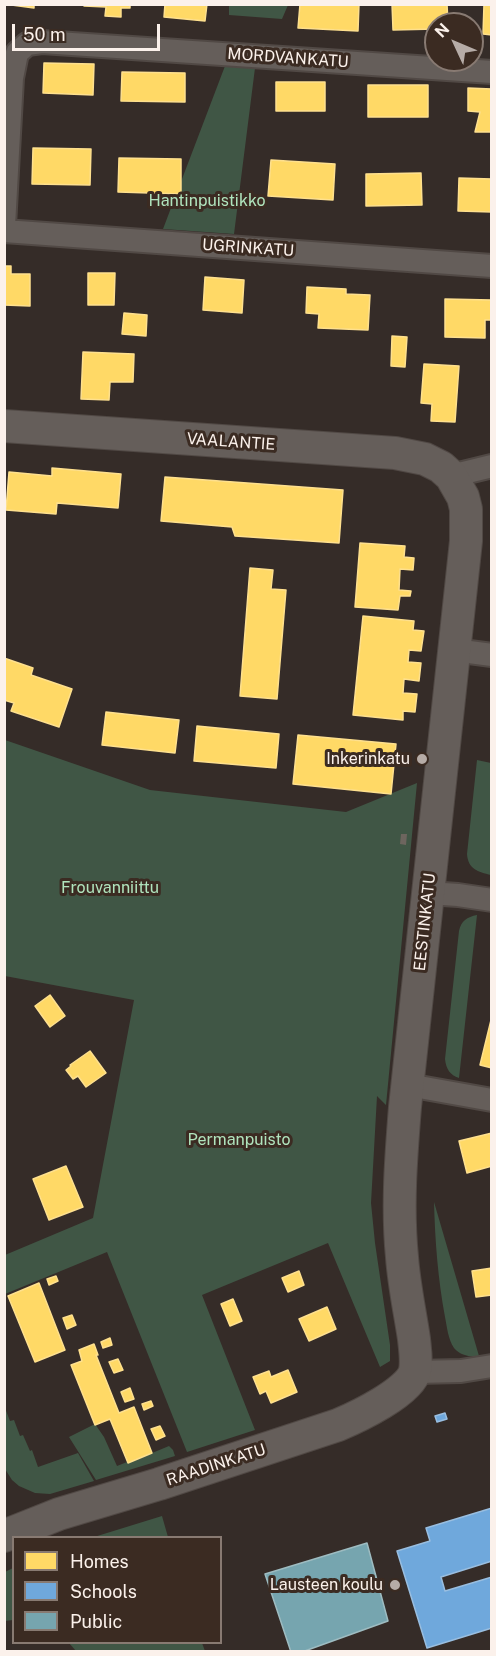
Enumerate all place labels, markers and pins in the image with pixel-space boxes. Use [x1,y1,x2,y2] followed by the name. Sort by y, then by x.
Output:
[326,749,410,769] place label: Inkerinkatu
[415,752,429,766] marker: Inkerinkatu
[270,1575,383,1595] place label: Lausteen koulu
[388,1578,402,1592] marker: Lausteen koulu

